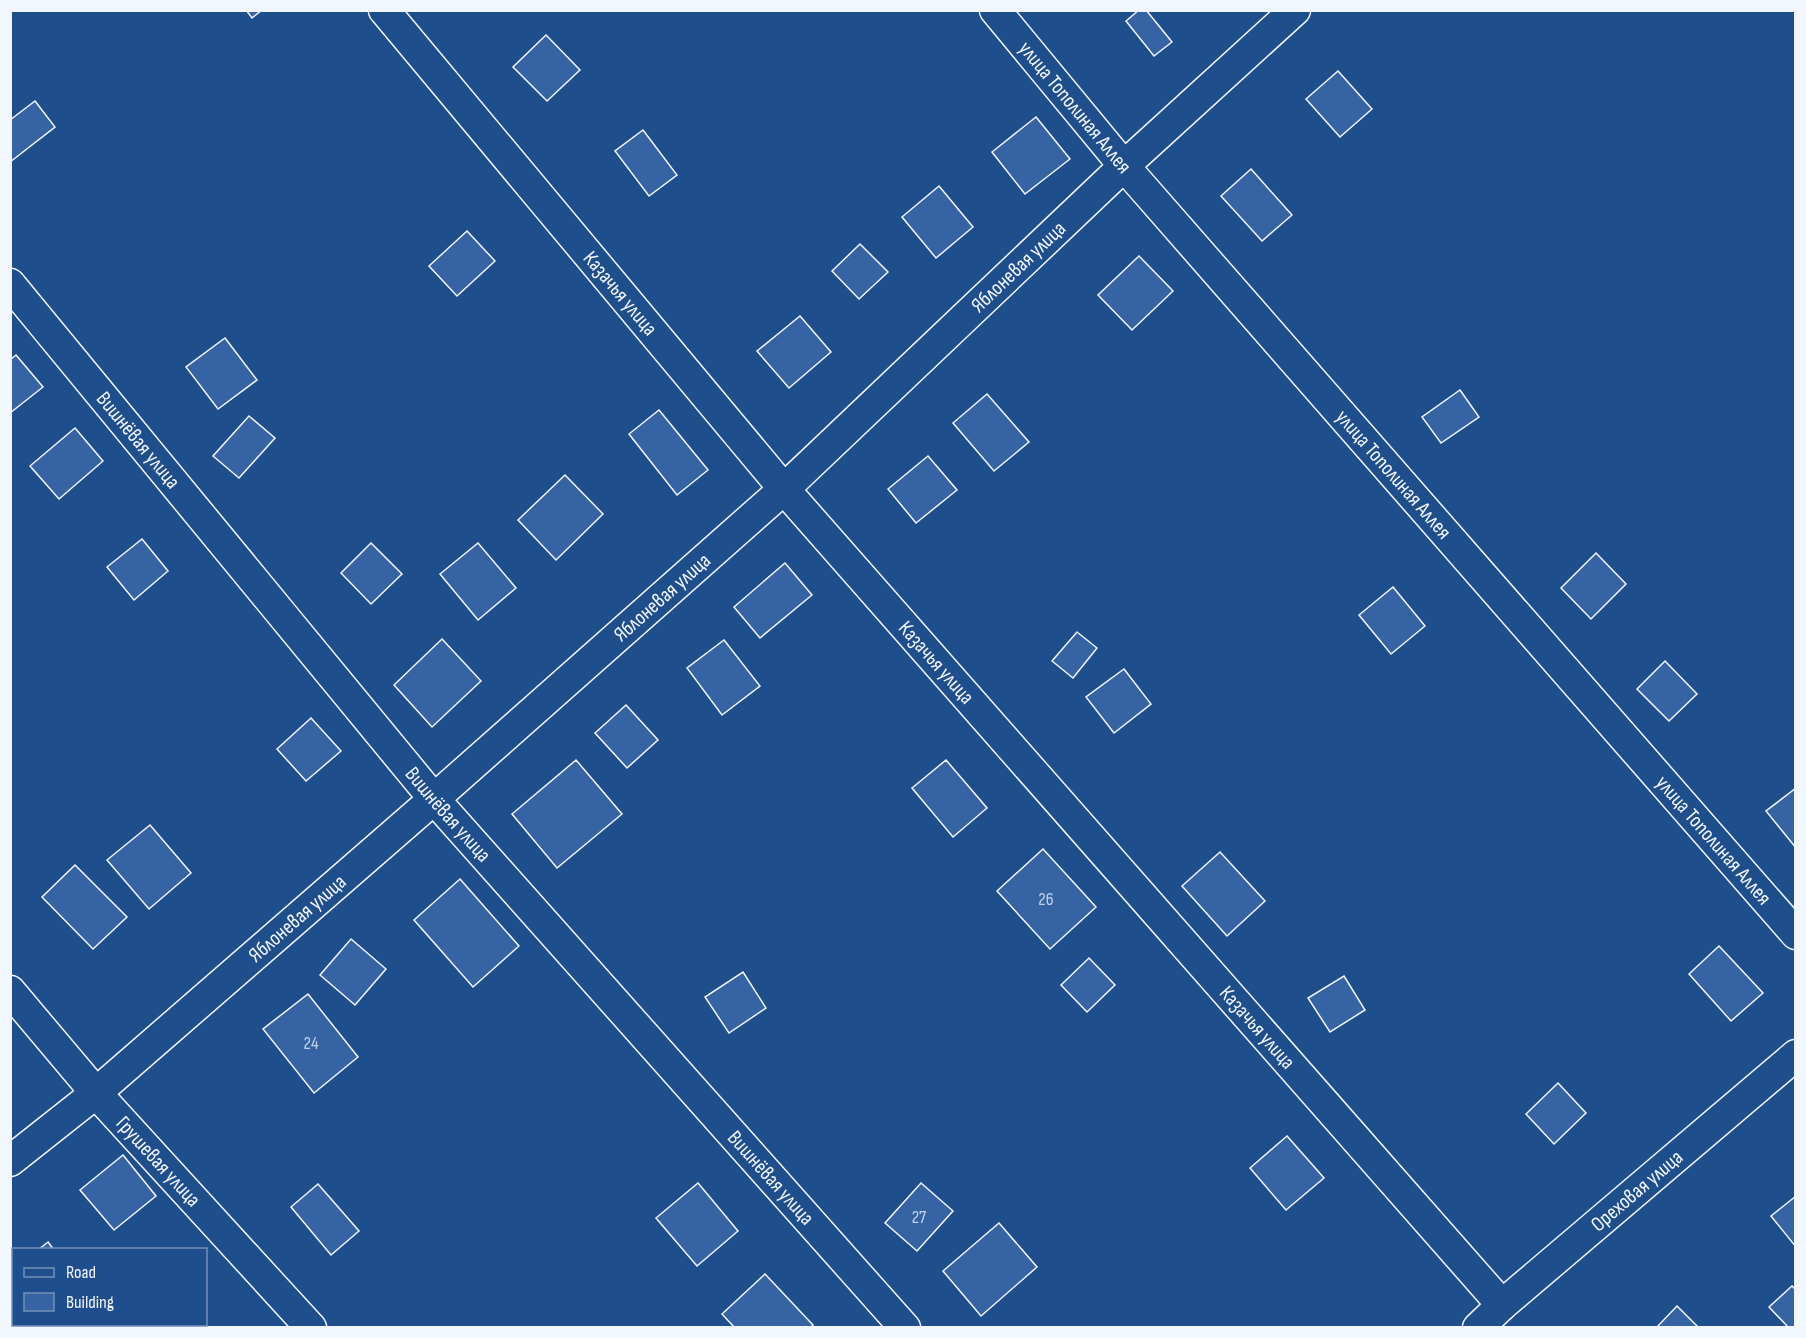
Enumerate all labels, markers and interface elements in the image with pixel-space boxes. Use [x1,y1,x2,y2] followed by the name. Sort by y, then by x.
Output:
[1013,36,1137,179] street label: улица Тополиная Аллея
[966,216,1071,318] street label: Яблоневая улица
[578,246,663,341] street label: Казачья улица
[91,387,185,494] street label: Вишнёвая улица
[1330,405,1457,544] street label: улица Тополиная Аллея
[609,548,716,647] street label: Яблоневая улица
[893,616,979,709] street label: Казачья улица
[400,762,496,867] street label: Вишнёвая улица
[1650,771,1777,910] street label: улица Тополиная Аллея
[243,869,351,968] street label: Яблоневая улица
[1038,889,1054,910] house number: 26
[1214,981,1300,1074] street label: Казачья улица
[304,1033,319,1054] house number: 24
[110,1111,206,1212] street label: Грушевая улица
[722,1126,819,1230] street label: Вишнёвая улица
[1586,1145,1688,1237] street label: Ореховая улица
[912,1207,927,1228] house number: 27
[12,1248,207,1326] legend
[66,1262,96,1283] text: Road
[66,1292,114,1313] text: Building

